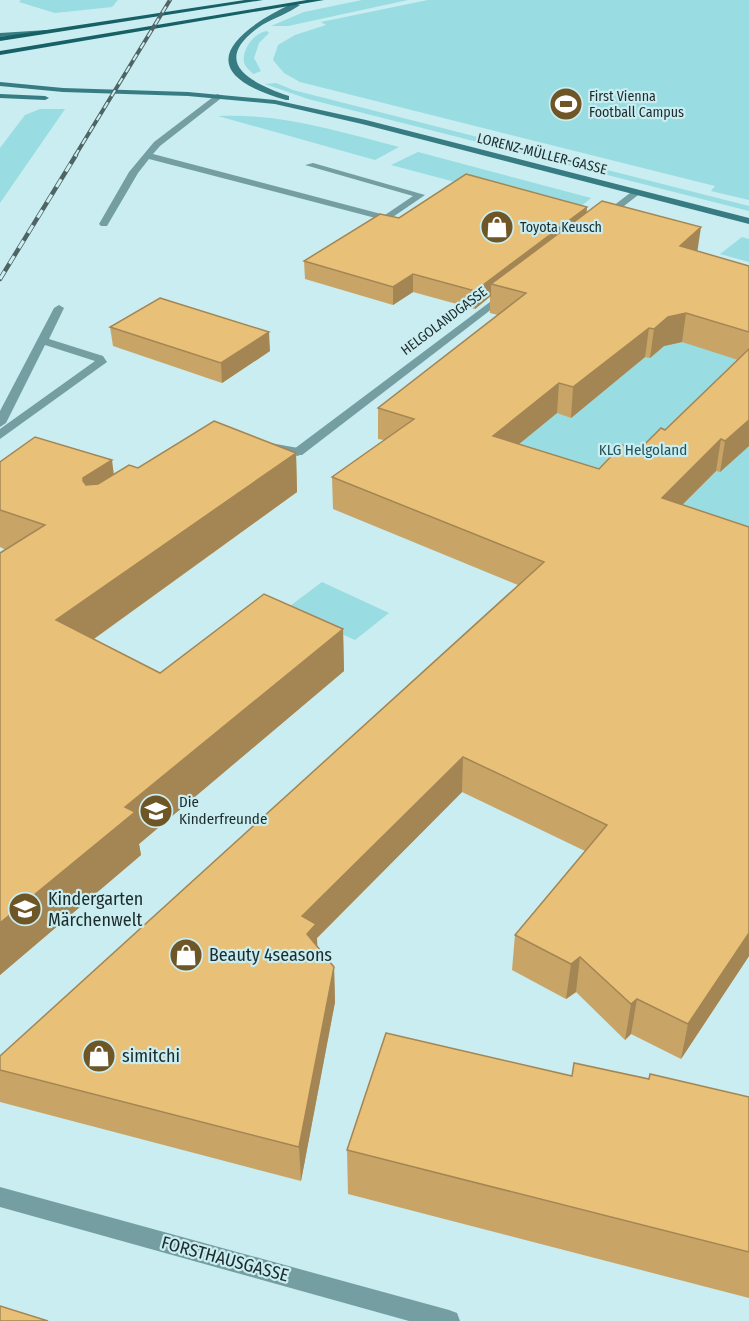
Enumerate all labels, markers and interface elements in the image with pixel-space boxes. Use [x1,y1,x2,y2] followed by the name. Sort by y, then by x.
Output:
[548,86,584,122] sports icon: First Vienna Football Campus
[589,88,684,121] place label: First Vienna Football Campus
[475,129,609,178] street label: LORENZ-MÜLLER-GASSE
[479,209,515,245] shop icon: Toyota Keusch
[520,219,602,236] place label: Toyota Keusch
[398,283,491,359] street label: HELGOLANDGASSE
[599,441,687,459] park label: KLG Helgoland
[138,793,174,829] school or university icon: Die Kinderfreunde
[179,793,267,828] place label: Die Kinderfreunde
[48,888,143,931] place label: Kindergarten Märchenwelt
[7,891,43,927] school or university icon: Kindergarten Märchenwelt
[168,937,204,973] shop icon: Beauty 4seasons
[209,944,332,966] place label: Beauty 4seasons
[81,1038,117,1074] shop icon: simitchi
[122,1045,180,1067] place label: simitchi
[159,1231,291,1287] street label: FORSTHAUSGASSE

